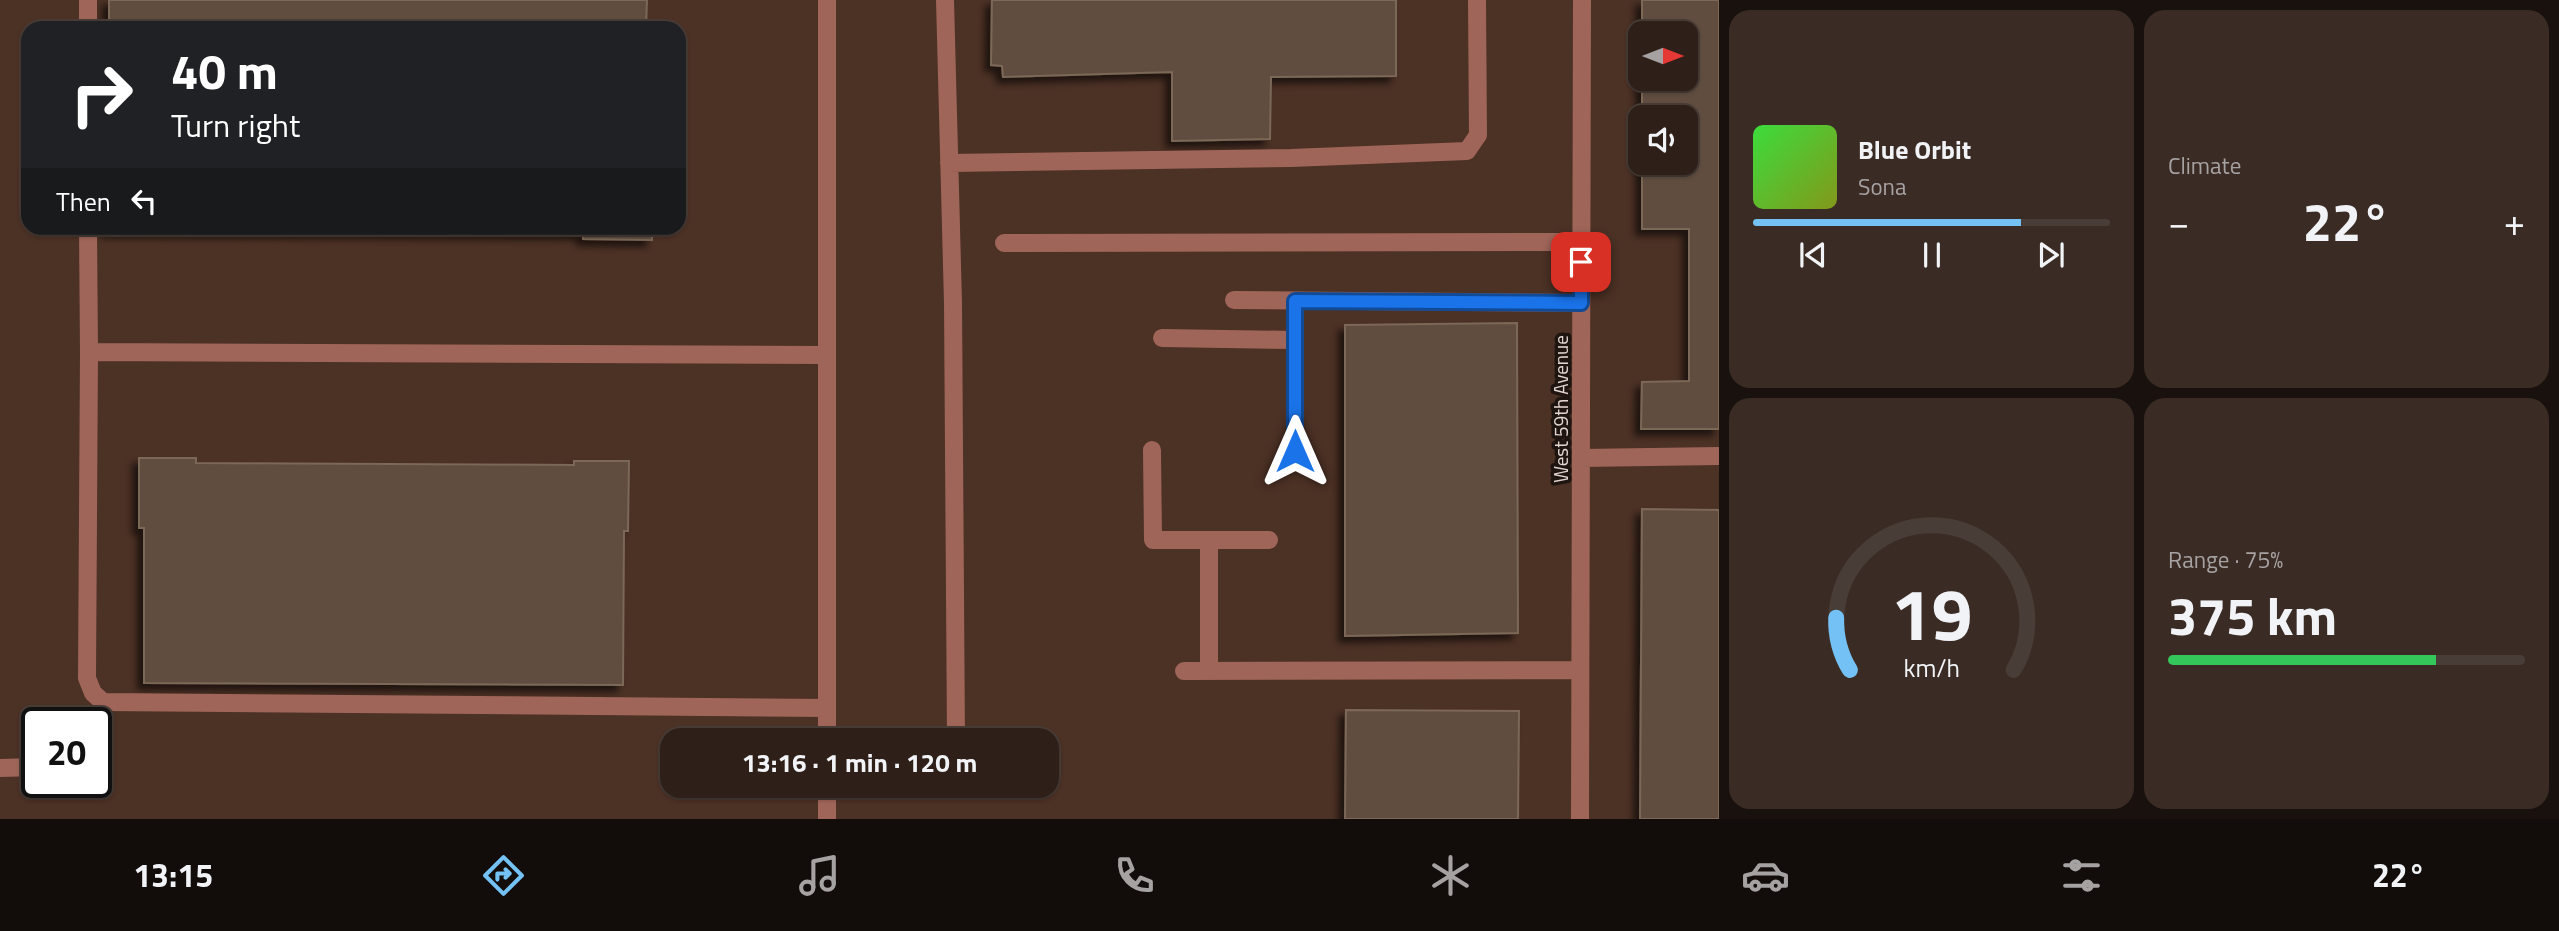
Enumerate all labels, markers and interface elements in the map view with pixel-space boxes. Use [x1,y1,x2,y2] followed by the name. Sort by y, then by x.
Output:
[1628,21,1698,91] north arrow
[1628,21,1698,175] map controls
[171,33,278,108] text: 40 m
[56,49,147,140] icon: right
[171,101,300,149] text: Turn right
[1628,105,1698,175] button: sound
[1858,130,1971,169] text: Blue Orbit
[2168,148,2241,183] text: Climate
[1858,169,1906,204] text: Sona
[56,182,111,221] text: Then
[125,182,163,220] icon: left
[2303,182,2390,261] text: 22°
[2168,193,2189,251] text: −
[2504,193,2525,251] text: +
[1551,232,1611,292] pin
[1794,236,1832,274] icon: previous
[1913,236,1951,274] icon: pause
[2032,236,2070,274] icon: next
[1562,243,1600,281] icon: arrive
[1546,335,1575,483] street label: West 59th Avenue
[1258,414,1332,488] position arrow
[2168,542,2283,577] text: Range · 75%
[1891,558,1972,668] text: 19
[2168,576,2337,655] text: 375 km
[1903,648,1960,686] text: km/h
[21,707,112,798] speed limit sign: 20
[742,743,977,782] text: 13:16 · 1 min · 120 m
[133,851,213,899] text: 13:15
[479,851,528,900] icon: directions
[795,851,844,900] icon: music
[1110,851,1159,900] icon: phone
[1426,851,1475,900] icon: climate
[1741,851,1790,900] icon: car
[2057,851,2106,900] icon: filters
[2372,851,2426,899] text: 22°

